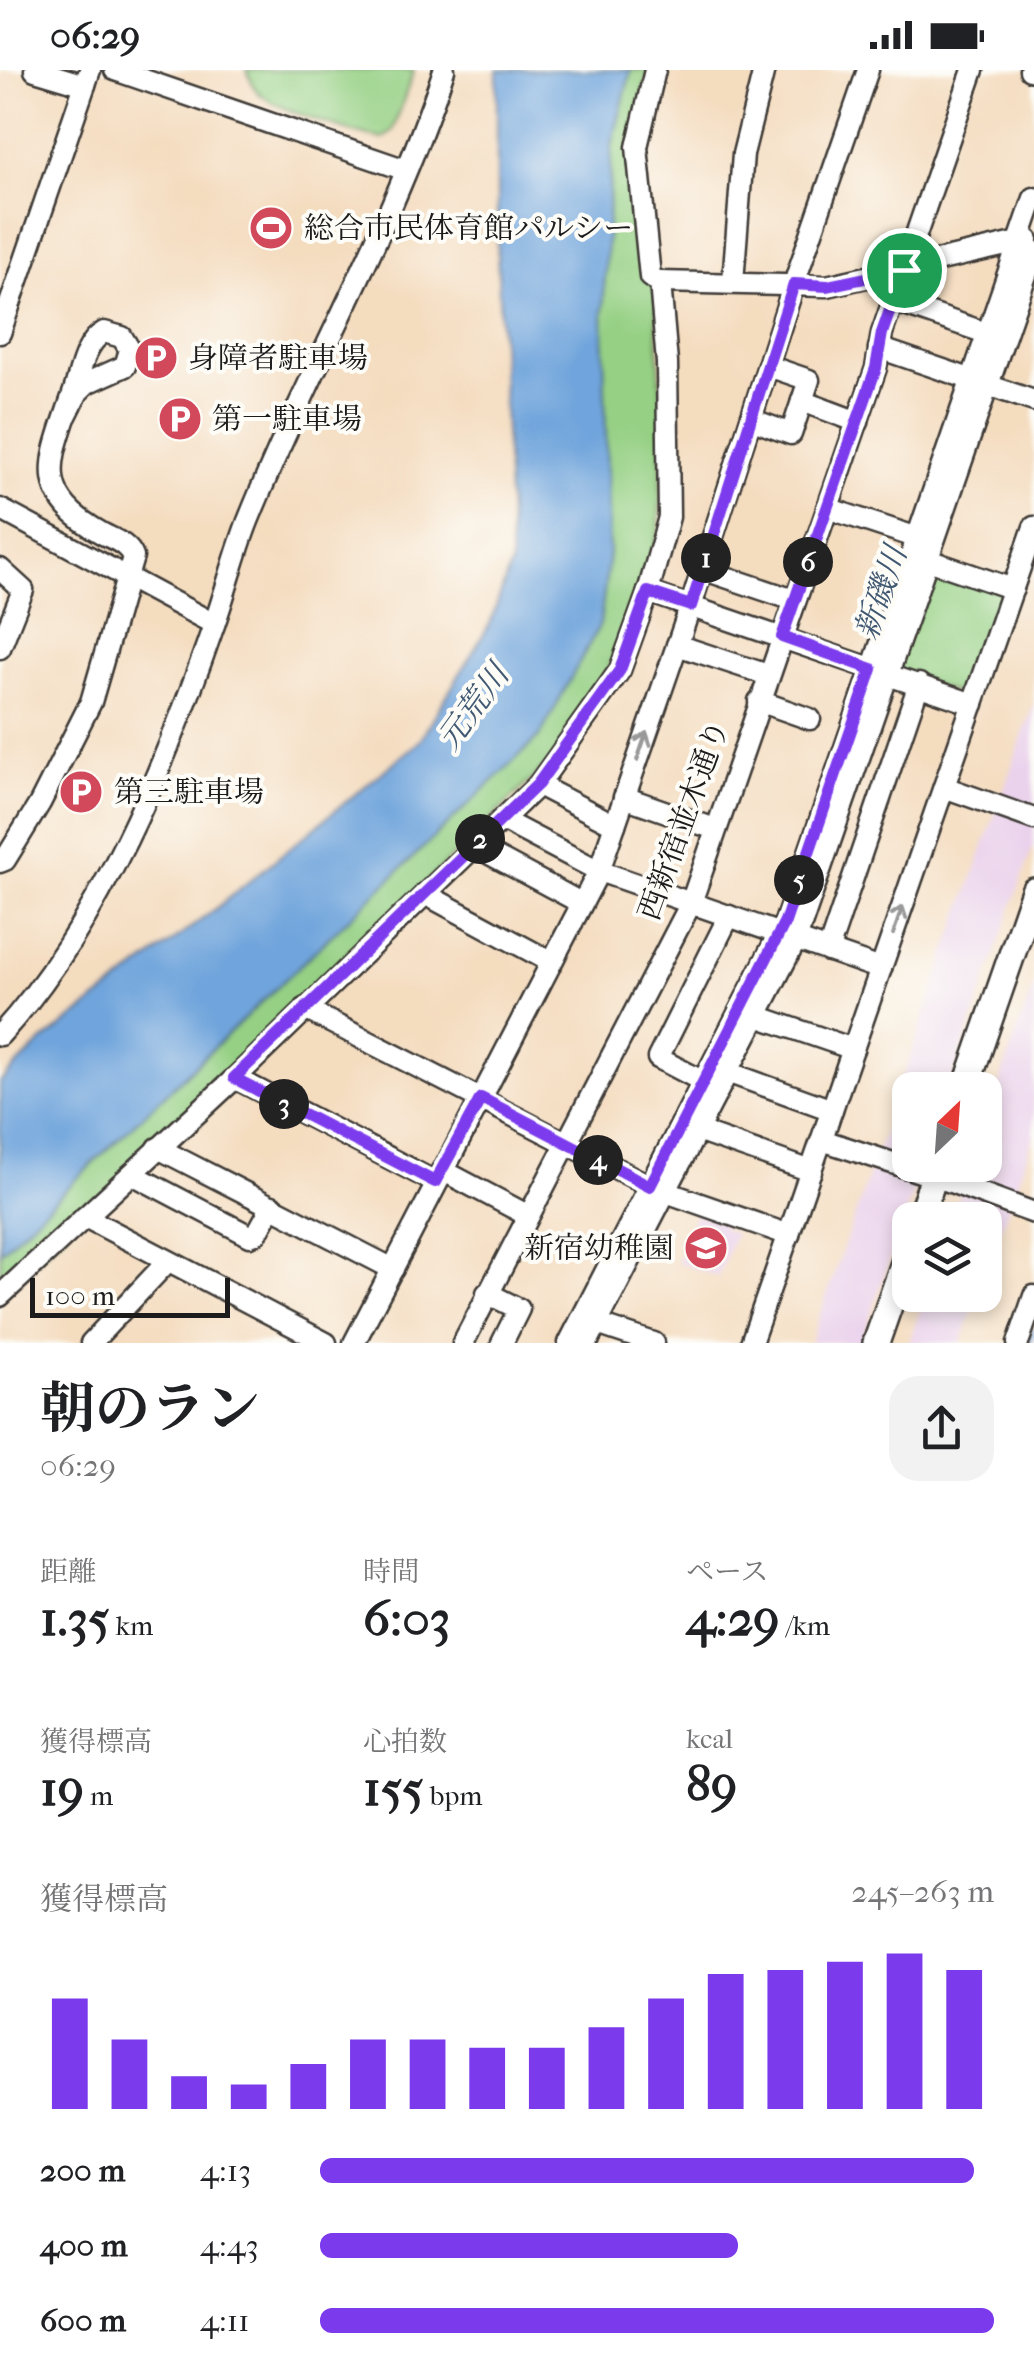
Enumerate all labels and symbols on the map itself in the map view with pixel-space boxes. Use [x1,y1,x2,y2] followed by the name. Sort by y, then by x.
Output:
[248,205,294,251] sports icon: 総合市民体育館パルシー
[304,211,633,246] place label: 総合市民体育館パルシー
[862,228,947,313] pin
[133,335,179,381] parking icon: 身障者駐車場
[188,341,368,376] place label: 身障者駐車場
[157,396,203,442] parking icon: 第一駐車場
[212,402,362,437] place label: 第一駐車場
[681,533,731,583] pin: 1
[783,537,833,587] pin: 6
[848,539,915,644] water label: 新磯川
[430,655,518,757] water label: 元荒川
[632,715,736,925] street label: 西新宿並木通り
[634,731,652,762] one-way arrow
[58,769,104,815] parking icon: 第三駐車場
[114,775,264,810] place label: 第三駐車場
[455,814,505,864] pin: 2
[774,855,824,905] pin: 5
[890,905,908,937] one-way arrow
[892,1072,1002,1182] north arrow
[259,1079,309,1129] pin: 3
[573,1135,623,1185] pin: 4
[683,1225,729,1271] school or university icon: 新宿幼稚園
[524,1231,674,1266] place label: 新宿幼稚園
[30,1273,230,1318] scale bar

